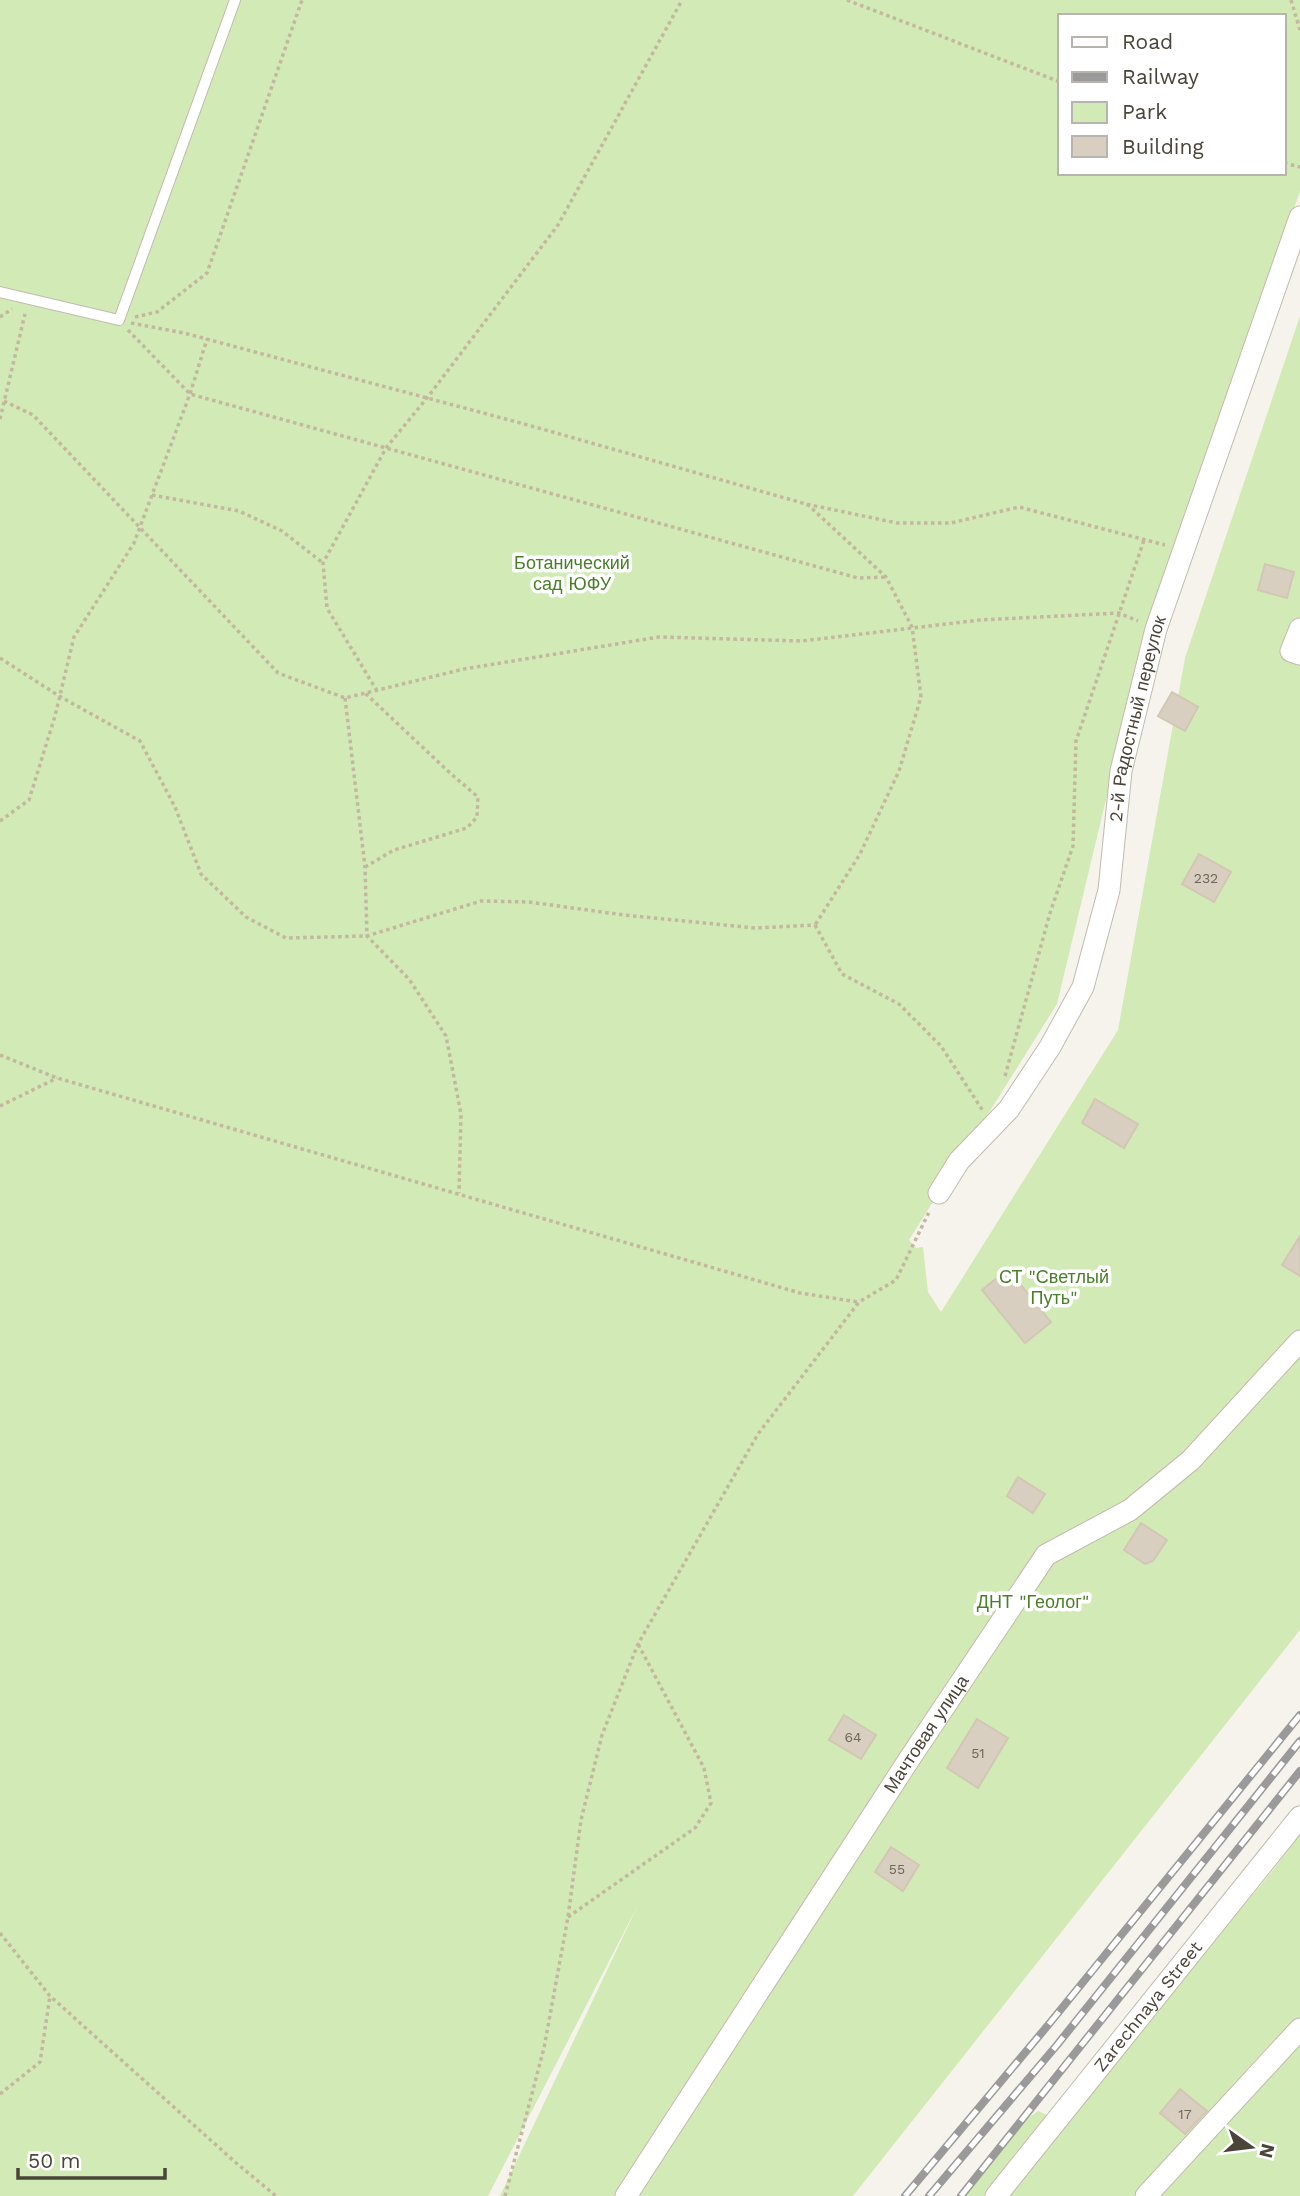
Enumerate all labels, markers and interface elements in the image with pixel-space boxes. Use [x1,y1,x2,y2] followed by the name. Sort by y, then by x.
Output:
[1058,14,1286,175] legend
[1122,29,1173,54] text: Road
[1122,64,1199,89] text: Railway
[1122,99,1167,124] text: Park
[1122,134,1204,159] text: Building
[514,552,630,594] park label: Ботанический сад ЮФУ
[1105,613,1170,823] street label: 2-й Радостный переулок
[1194,870,1218,886] house number: 232
[999,1266,1109,1308] park label: СТ "Светлый Путь"
[977,1591,1089,1612] park label: ДНТ "Геолог"
[879,1670,973,1797] street label: Мачтовая улица
[844,1729,862,1745] house number: 64
[971,1745,985,1761] house number: 51
[889,1861,905,1877] house number: 55
[1089,1937,1206,2075] street label: Zarechnaya Street
[1178,2106,1192,2122] house number: 17
[1216,2112,1286,2182] north arrow
[18,2136,164,2180] scale bar
[1254,2141,1280,2161] text: N
[28,2148,80,2173] text: 50 m

